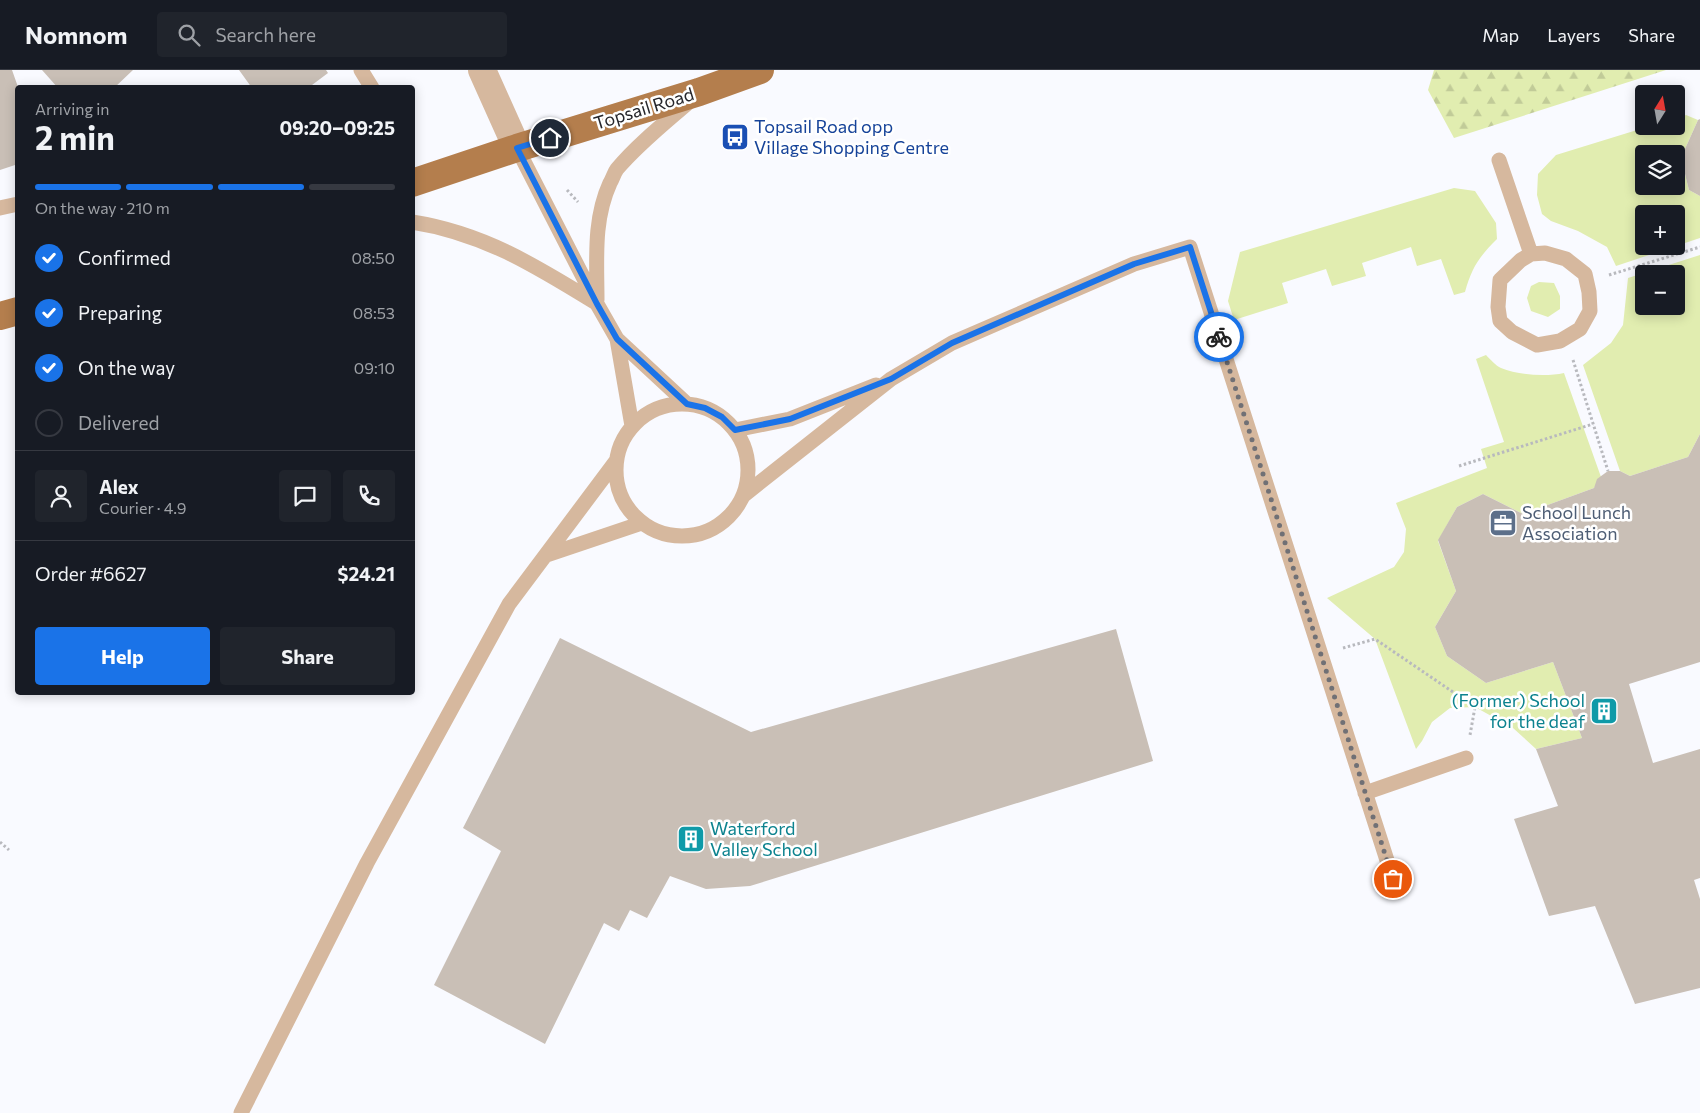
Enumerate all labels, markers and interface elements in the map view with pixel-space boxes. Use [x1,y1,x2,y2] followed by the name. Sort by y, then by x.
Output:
[157,12,507,57] search box
[25,20,127,49] text: Nomnom
[175,21,203,49] icon: search
[215,23,316,46] text: Search here
[1482,24,1519,46] text: Map
[1547,24,1600,46] text: Layers
[1628,24,1675,46] text: Share
[591,82,696,134] street label: Topsail Road
[1635,85,1685,135] north arrow
[1635,85,1685,315] map controls
[35,99,109,118] text: Arriving in
[754,115,949,158] place label: Topsail Road opp Village Shopping Centre
[279,116,395,139] text: 09:20–09:25
[35,117,115,157] text: 2 min
[529,117,571,159] pin
[720,122,750,152] bus stop icon: Topsail Road opp Village Shopping Centre
[536,124,564,152] icon: home
[1635,145,1685,195] button: layers
[35,198,170,217] text: On the way · 210 m
[1635,205,1685,255] button: +
[35,244,63,272] icon: check
[78,246,171,269] text: Confirmed
[351,248,395,267] text: 08:50
[1635,265,1685,315] button: −
[35,299,63,327] icon: check
[78,301,162,324] text: Preparing
[353,303,395,322] text: 08:53
[1194,312,1244,362] courier
[1205,323,1233,351] icon: bike
[35,354,63,382] icon: check
[78,356,175,379] text: On the way
[354,358,395,377] text: 09:10
[78,411,159,434] text: Delivered
[35,470,87,522] button: person
[279,470,331,522] button: chat
[343,470,395,522] button: phone
[99,475,139,498] text: Alex
[99,498,186,517] text: Courier · 4.9
[1522,501,1631,544] place label: School Lunch Association
[1488,508,1518,538] office icon: School Lunch Association
[35,562,147,585] text: Order #6627
[338,562,395,585] text: $24.21
[35,627,210,685] button: Help
[220,627,395,685] button: Share
[1452,689,1586,732] place label: (Former) School for the deaf
[1589,696,1619,726] building icon: (Former) School for the deaf
[710,817,818,860] place label: Waterford Valley School
[676,824,706,854] building icon: Waterford Valley School
[1372,858,1414,900] pin
[1379,865,1407,893] icon: bag

